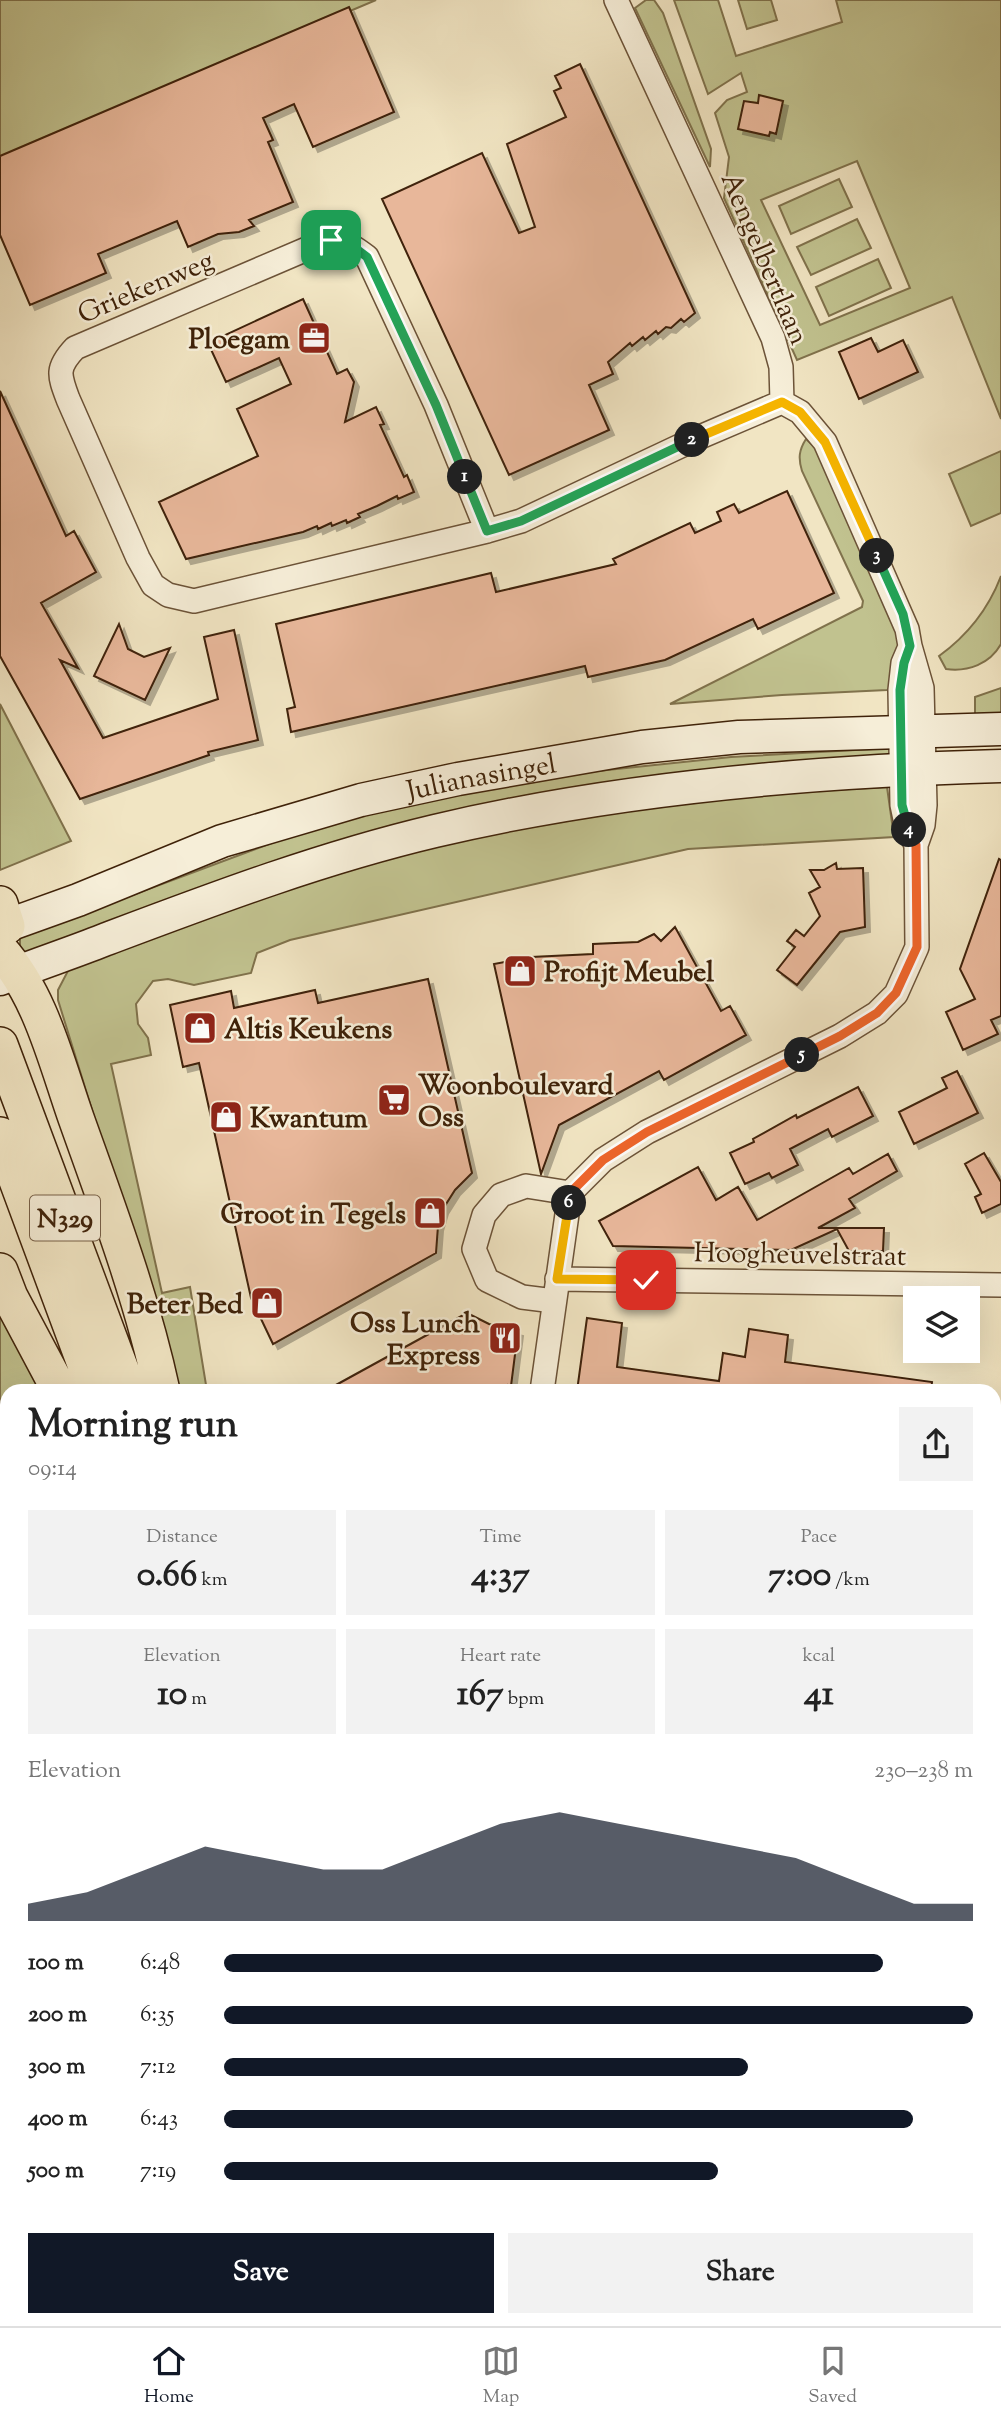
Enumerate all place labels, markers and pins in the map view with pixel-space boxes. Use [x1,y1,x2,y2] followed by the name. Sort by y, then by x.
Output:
[301,210,361,270] pin
[295,319,333,357] office icon: Ploegam
[189,321,291,361] place label: Ploegam
[674,422,710,458] pin: 2
[448,460,482,494] pin: 1
[860,538,894,574] pin: 3
[892,812,926,848] pin: 4
[501,952,539,990] shop icon: Profijt Meubel
[544,954,714,994] place label: Profijt Meubel
[181,1009,219,1047] shop icon: Altis Keukens
[224,1011,392,1051] place label: Altis Keukens
[784,1038,820,1072] pin: 5
[418,1067,614,1139] place label: Woonboulevard Oss
[375,1081,413,1119] supermarket icon: Woonboulevard Oss
[207,1098,245,1136] shop icon: Kwantum
[250,1100,369,1140] place label: Kwantum
[552,1186,586,1220] pin: 6
[411,1194,449,1232] shop icon: Groot in Tegels
[221,1196,406,1236] place label: Groot in Tegels
[616,1250,676,1310] pin
[248,1284,286,1322] shop icon: Beter Bed
[127,1286,243,1326] place label: Beter Bed
[350,1305,481,1377] place label: Oss Lunch Express
[486,1319,524,1357] restaurant icon: Oss Lunch Express

